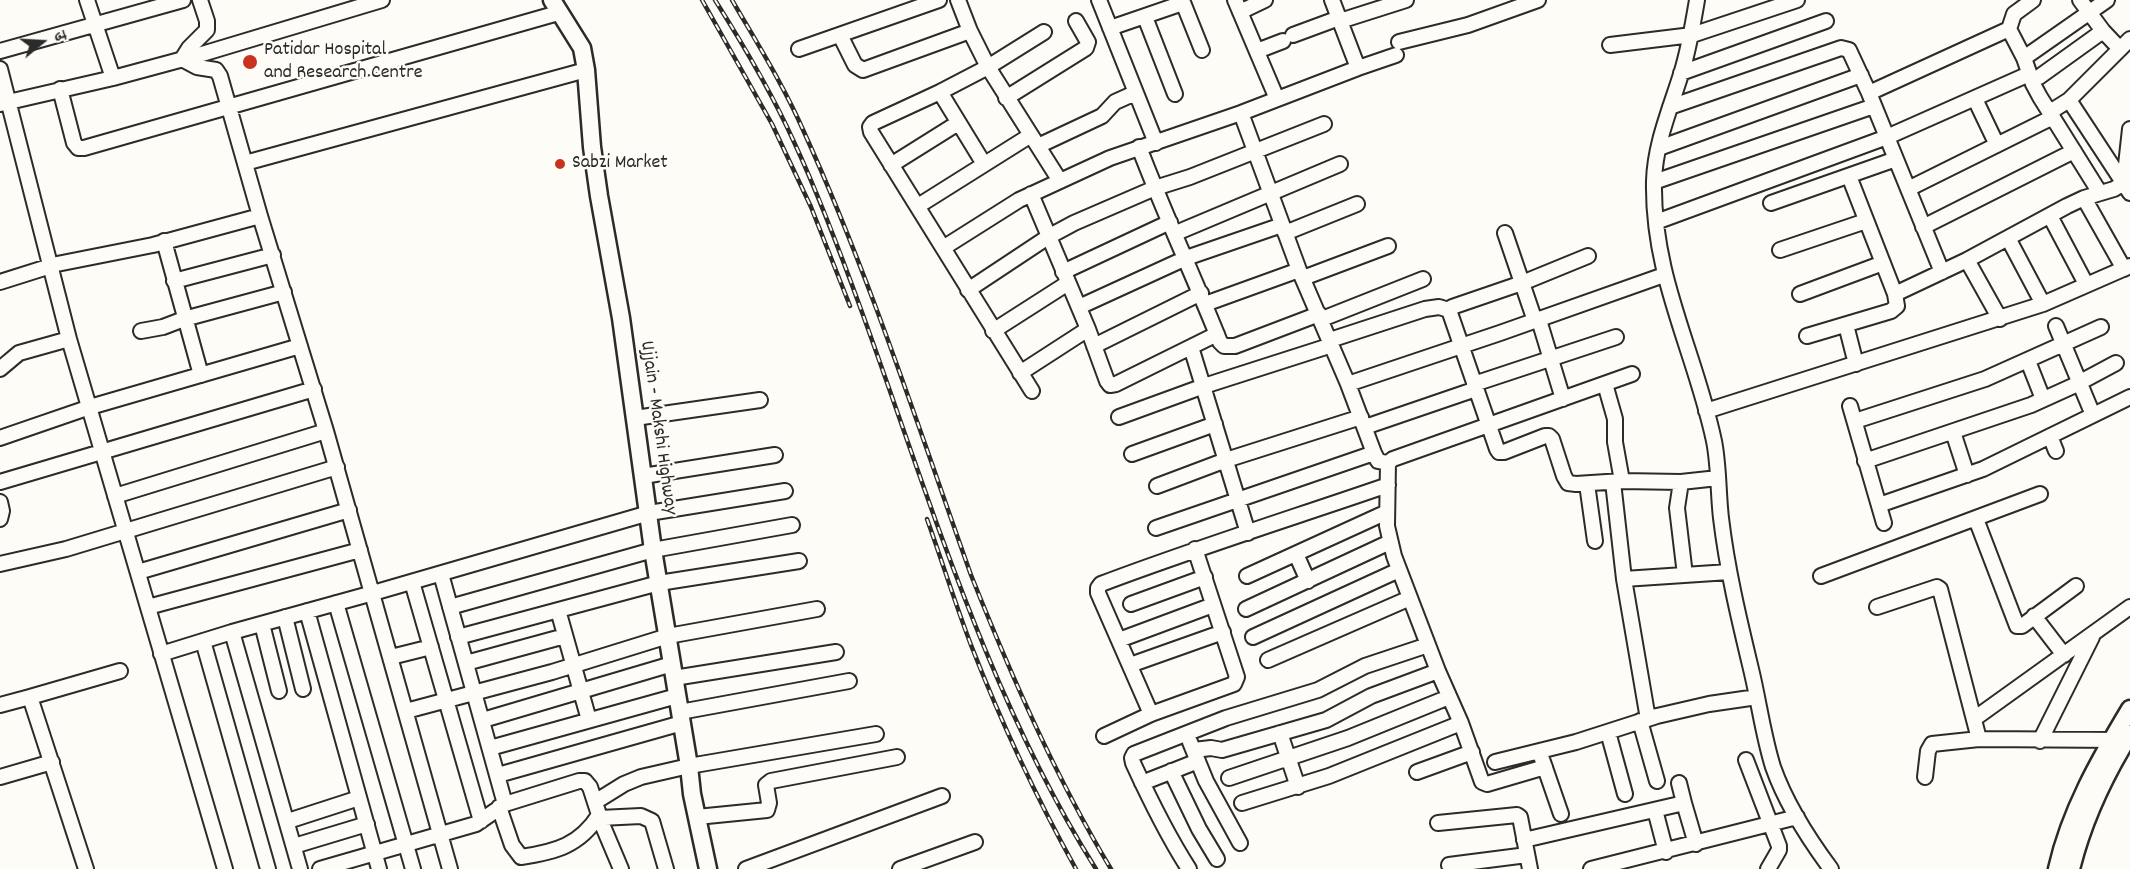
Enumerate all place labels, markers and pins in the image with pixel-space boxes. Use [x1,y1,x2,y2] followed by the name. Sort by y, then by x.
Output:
[264,39,422,86] place label: Patidar Hospital and Research Centre
[241,53,259,71] marker: Patidar Hospital and Research Centre
[572,152,668,176] place label: Sabzi Market
[553,157,567,171] marker: Sabzi Market

